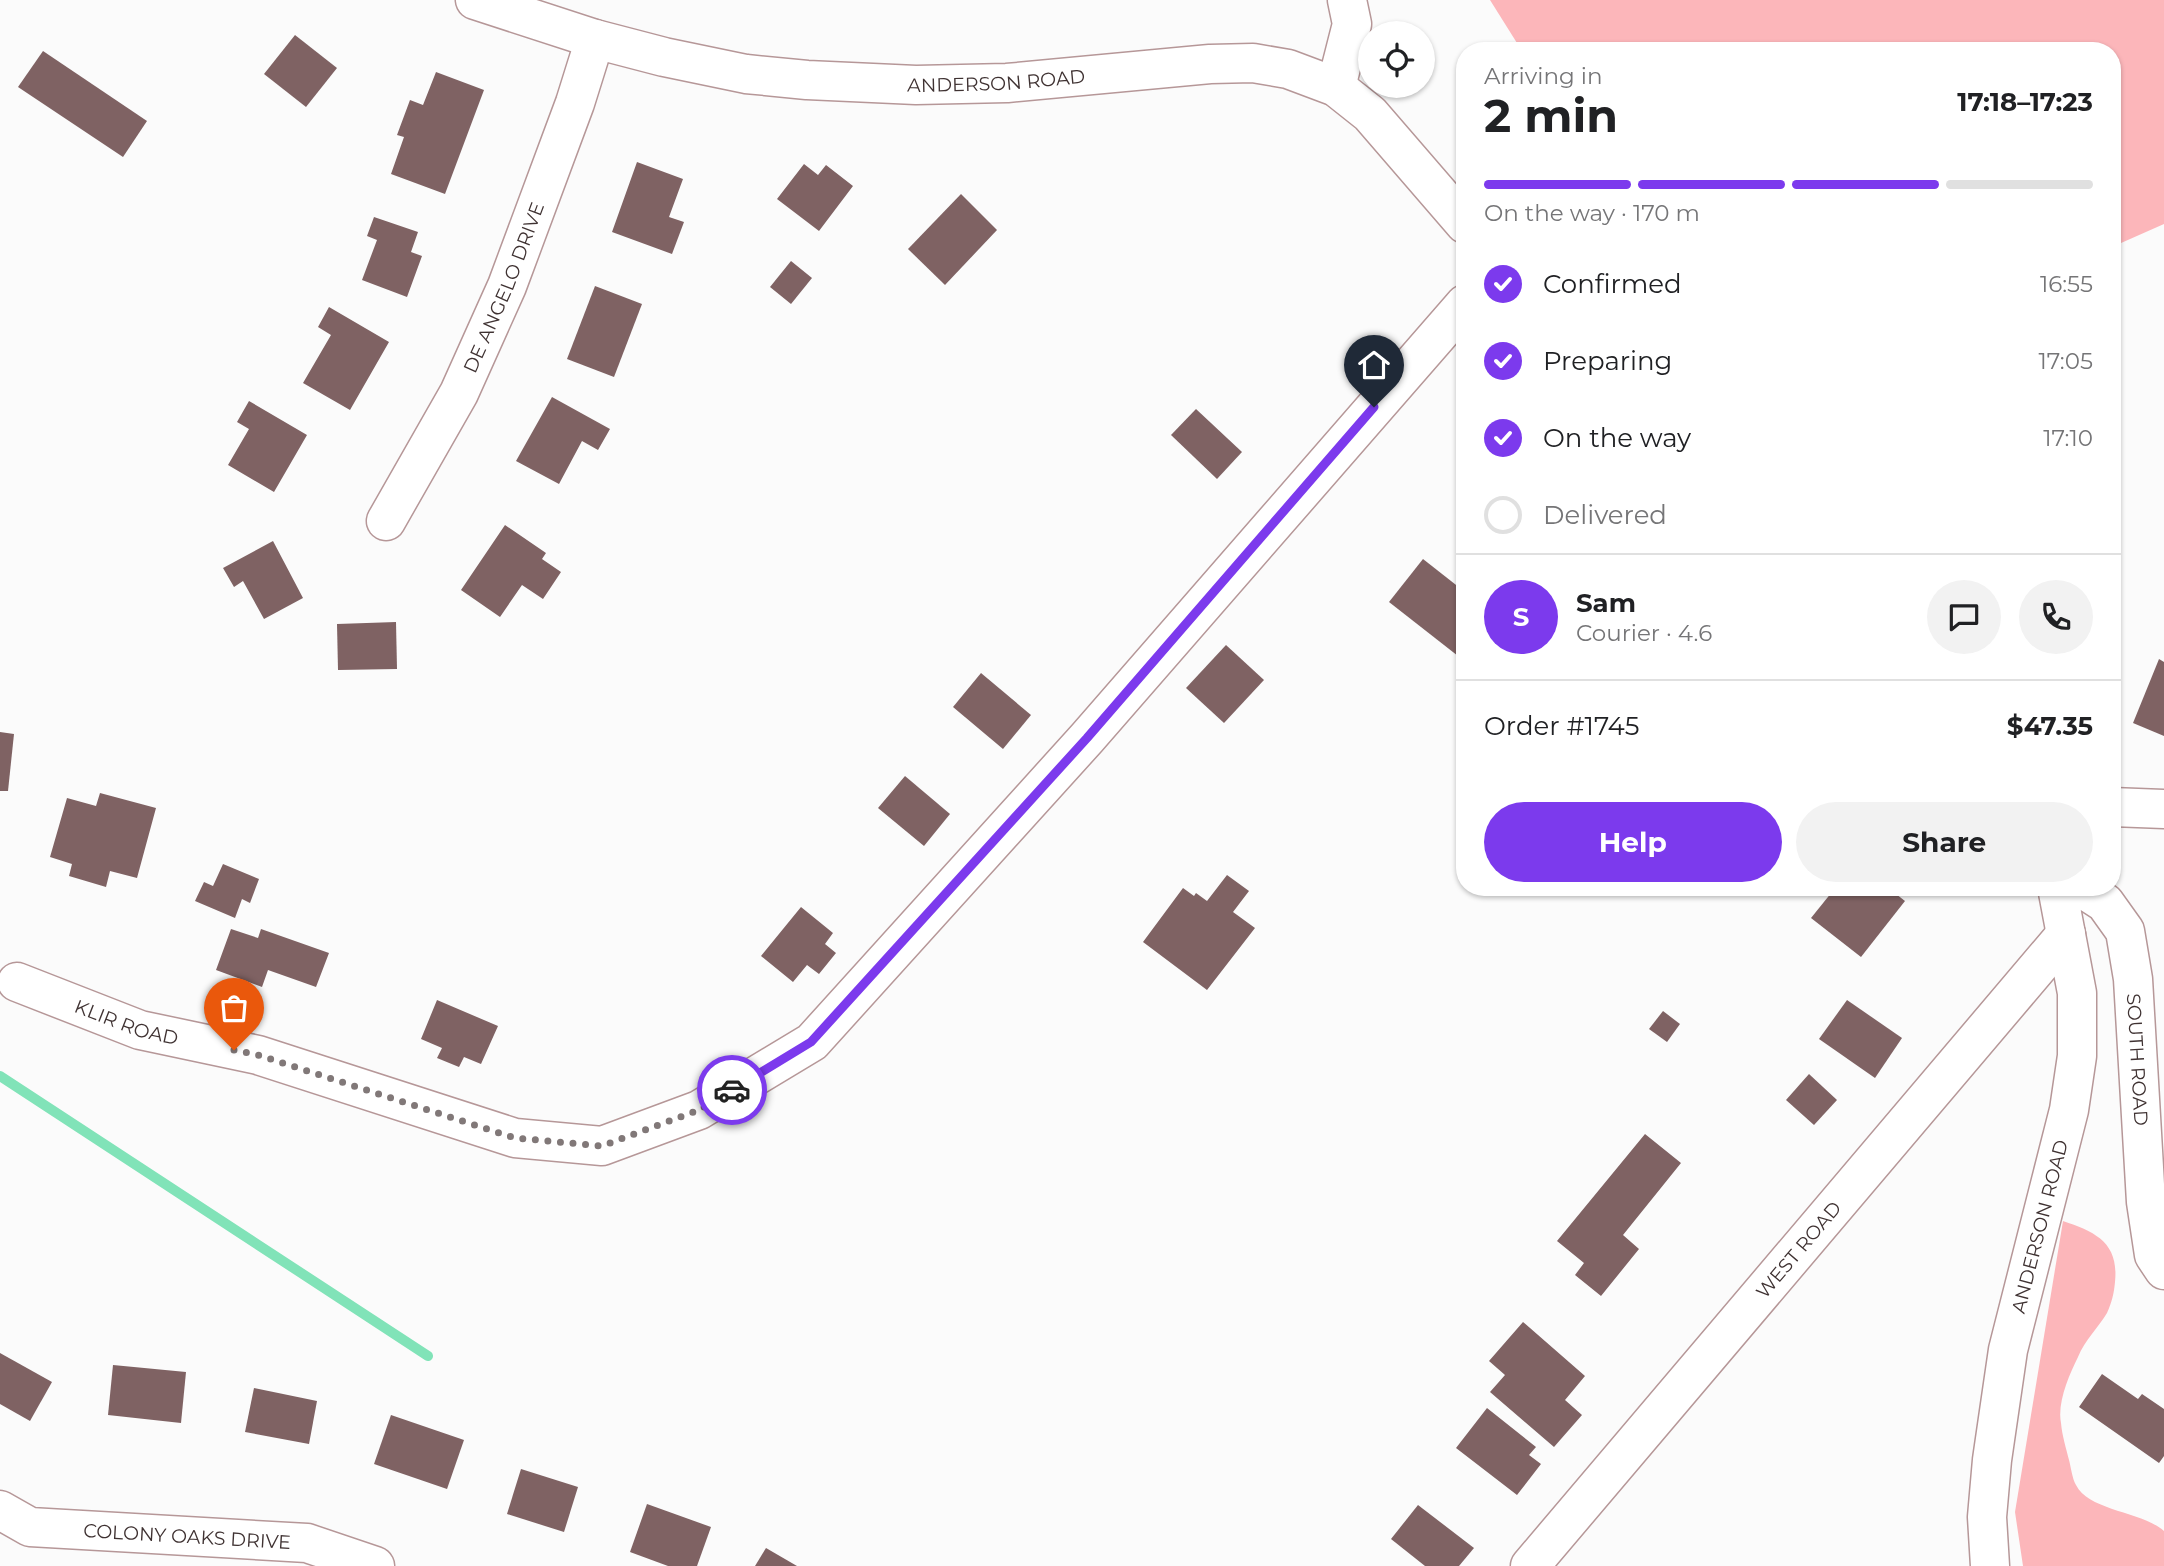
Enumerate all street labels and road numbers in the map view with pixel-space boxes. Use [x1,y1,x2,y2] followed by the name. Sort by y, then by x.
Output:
[907,64,1086,97] street label: ANDERSON ROAD
[458,199,549,376] street label: DE ANGELO DRIVE
[2122,993,2153,1126] street label: SOUTH ROAD
[71,994,181,1049] street label: KLIR ROAD
[2006,1137,2073,1316] street label: ANDERSON ROAD
[1751,1196,1846,1303] street label: WEST ROAD
[83,1519,292,1554] street label: COLONY OAKS DRIVE

